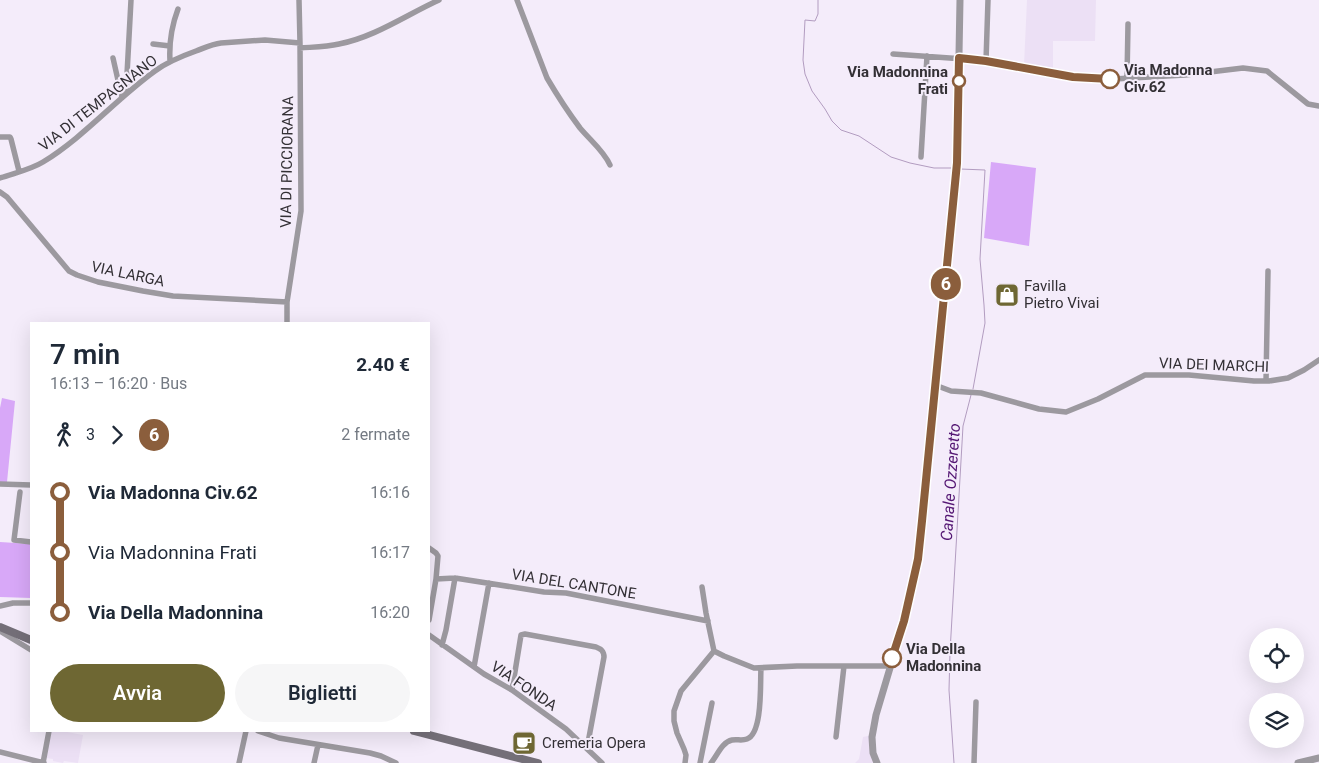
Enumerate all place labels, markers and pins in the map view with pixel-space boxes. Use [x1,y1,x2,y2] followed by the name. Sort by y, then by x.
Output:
[1124,61,1212,96] place label: Via Madonna Civ.62
[847,63,948,98] place label: Via Madonnina Frati
[1100,69,1120,89] marker: Via Madonna Civ.62
[952,74,966,88] marker: Via Madonnina Frati
[1024,277,1099,312] place label: Favilla Pietro Vivai
[994,282,1020,308] shop icon: Favilla Pietro Vivai
[906,640,981,675] place label: Via Della Madonnina
[882,648,902,668] marker: Via Della Madonnina
[511,730,537,756] cafe icon: Cremeria Opera
[542,734,646,752] place label: Cremeria Opera

